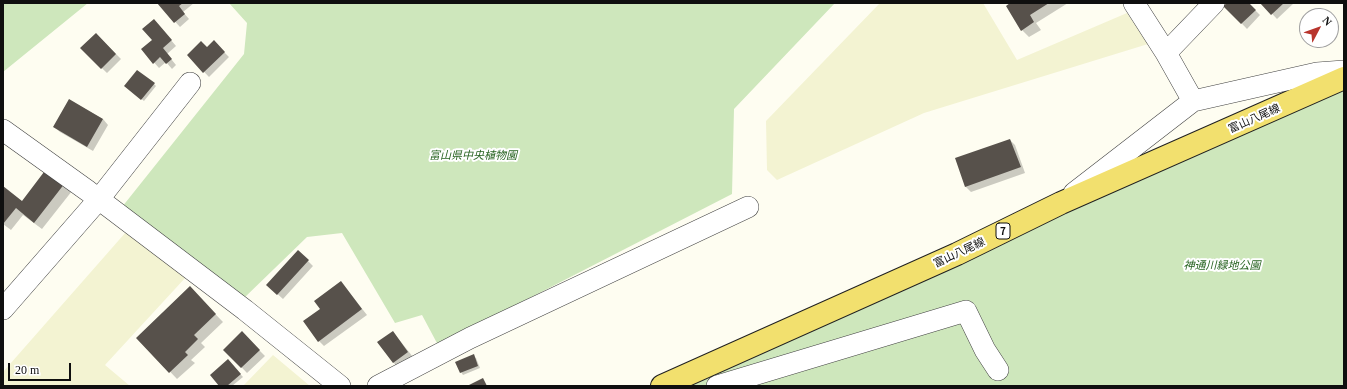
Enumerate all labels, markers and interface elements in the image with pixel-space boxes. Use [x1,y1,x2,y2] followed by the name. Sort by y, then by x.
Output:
[1299,8,1339,48] north arrow
[1320,14,1334,28] text: N
[1226,101,1282,135] street label: 富山八尾線
[429,148,517,162] park label: 富山県中央植物園
[996,223,1010,239] road number: 7
[931,234,987,270] street label: 富山八尾線
[1184,258,1260,272] park label: 神通川緑地公園
[10,355,73,381] scale bar
[15,363,39,377] text: 20 m

